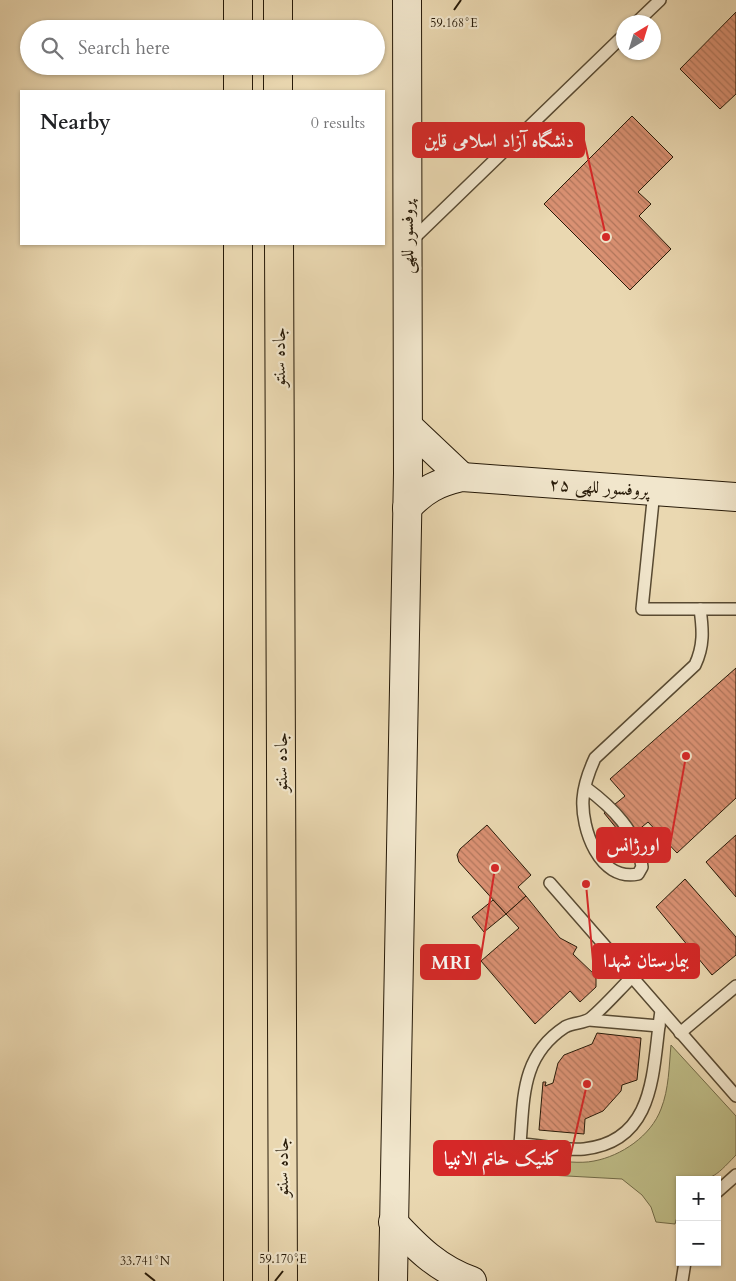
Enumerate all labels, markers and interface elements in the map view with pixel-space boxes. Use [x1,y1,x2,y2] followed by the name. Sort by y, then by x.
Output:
[430,15,478,31] text: 59.168°E
[616,15,661,60] north arrow
[20,20,385,75] search box
[38,34,66,62] icon: search
[78,35,170,61] text: Search here
[40,108,111,137] text: Nearby
[311,112,365,134] text: 0 results
[413,123,584,157] callout: دنشگاه آزاد اسلامی قاین
[424,128,574,154] text: دنشگاه آزاد اسلامی قاین
[395,198,420,274] street label: پروفسور للهی
[267,327,292,389] street label: جاده سنتو
[548,472,651,504] street label: پروفسور للهی ۲۵
[269,732,294,794] street label: جاده سنتو
[597,828,670,862] callout: اورژانس
[606,832,660,858] text: اورژانس
[593,944,699,978] callout: بیمارستان شهدا
[421,945,480,979] callout: MRI
[603,948,690,974] text: بیمارستان شهدا
[431,950,471,976] text: MRI
[270,1137,295,1199] street label: جاده سنتو
[434,1141,570,1175] callout: کلنیک خاتم الانبیا
[444,1146,560,1175] text: کلنیک خاتم الانبیا
[676,1176,721,1266] map controls
[676,1176,721,1221] button: +
[676,1221,721,1266] button: −
[259,1251,307,1267] text: 59.170°E
[120,1253,171,1269] text: 33.741°N

